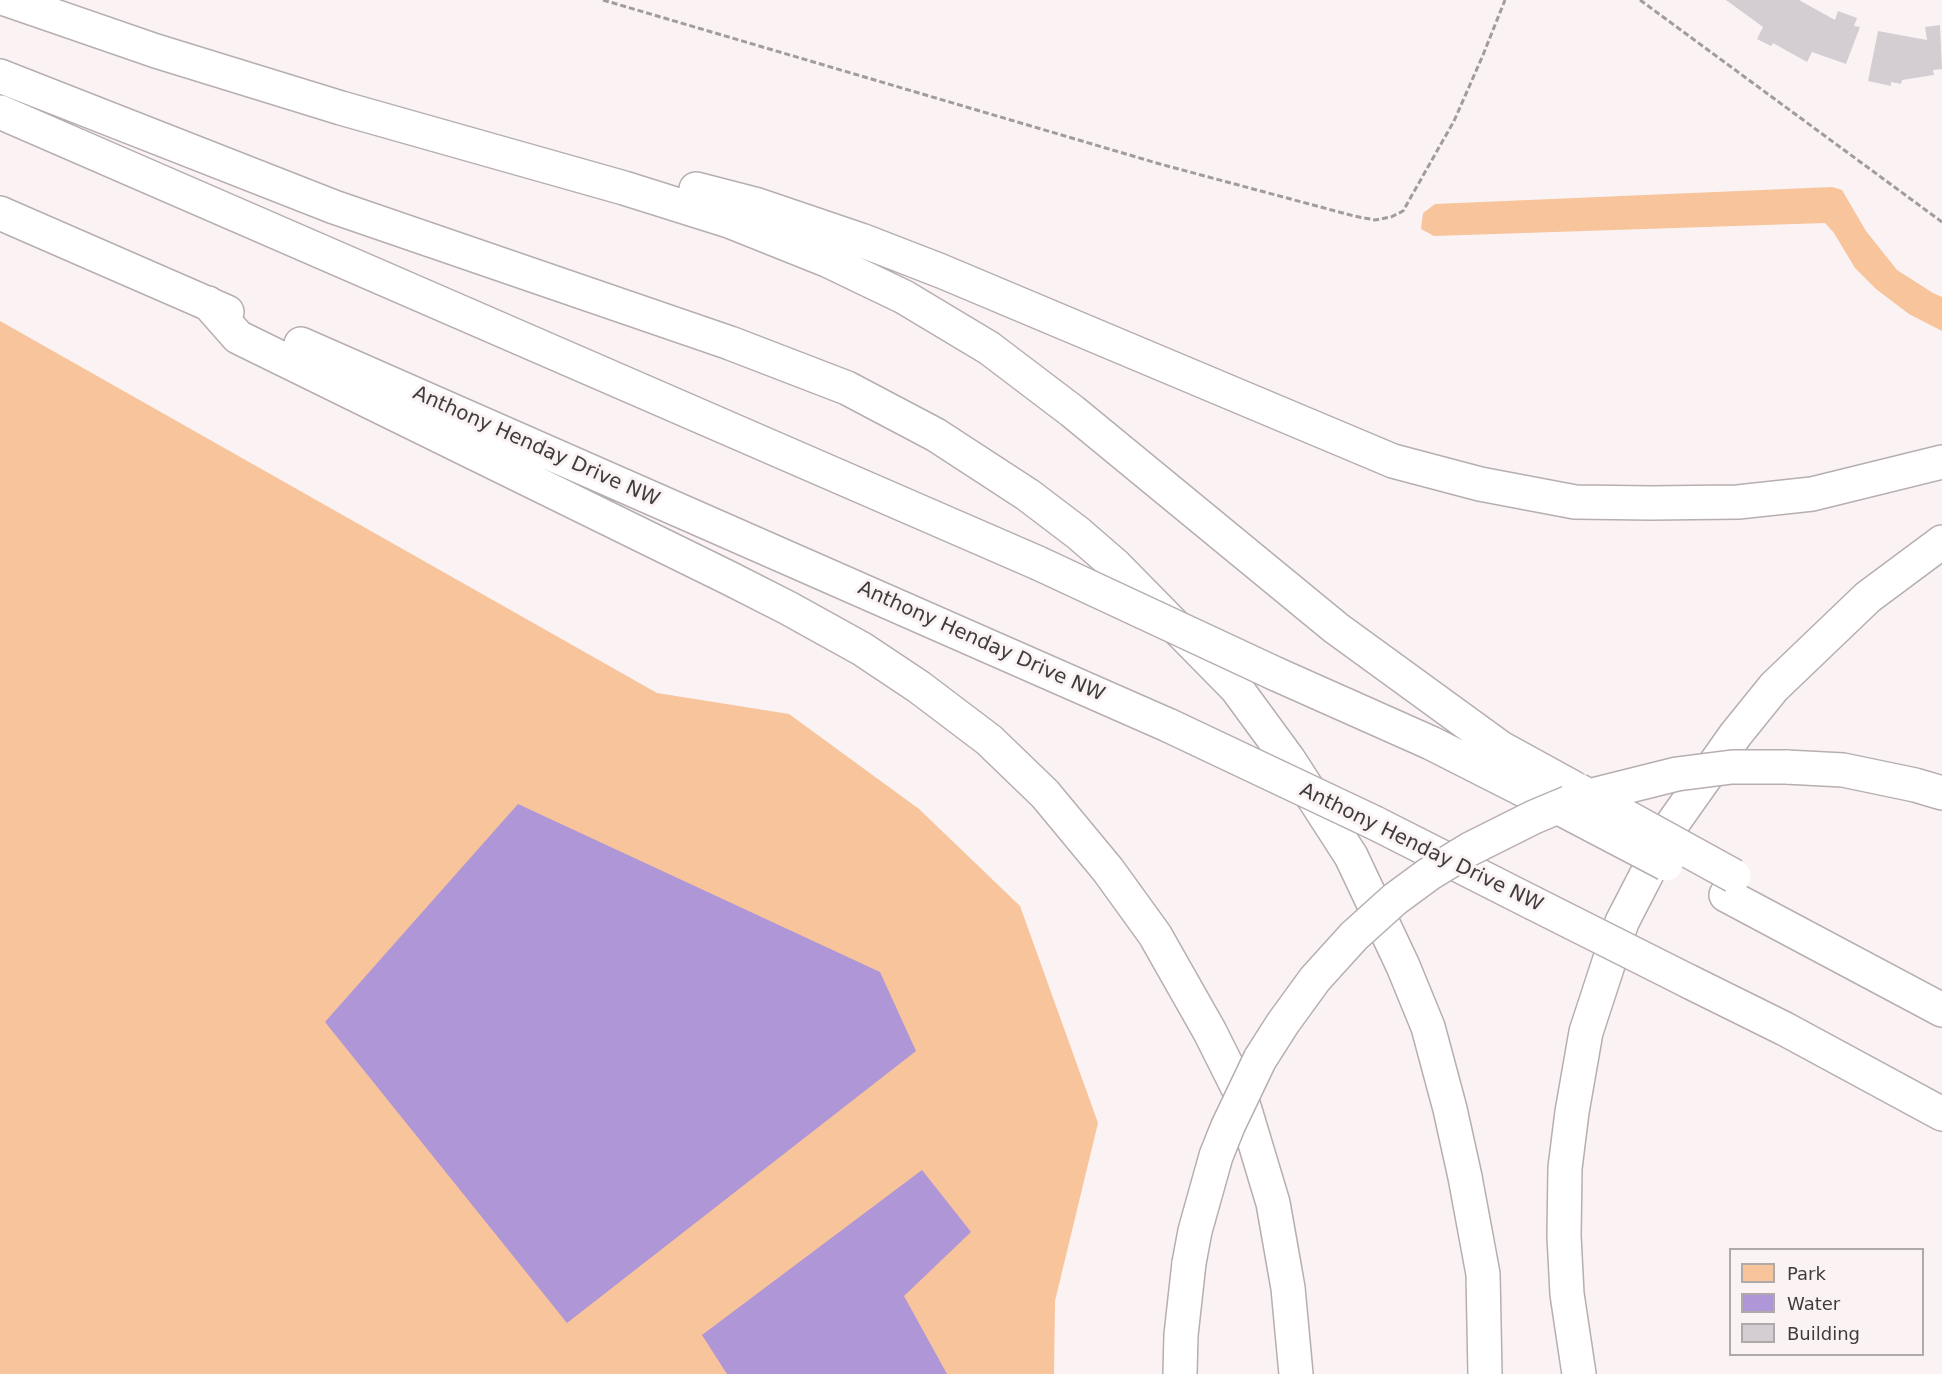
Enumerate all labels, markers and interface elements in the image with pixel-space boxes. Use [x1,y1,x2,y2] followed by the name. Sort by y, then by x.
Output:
[409,382,663,512] street label: Anthony Henday Drive NW
[854,577,1108,707] street label: Anthony Henday Drive NW
[1295,779,1547,917] street label: Anthony Henday Drive NW
[1729,1248,1924,1356] legend
[1787,1263,1826,1284] text: Park
[1787,1293,1840,1314] text: Water
[1787,1323,1860,1344] text: Building

